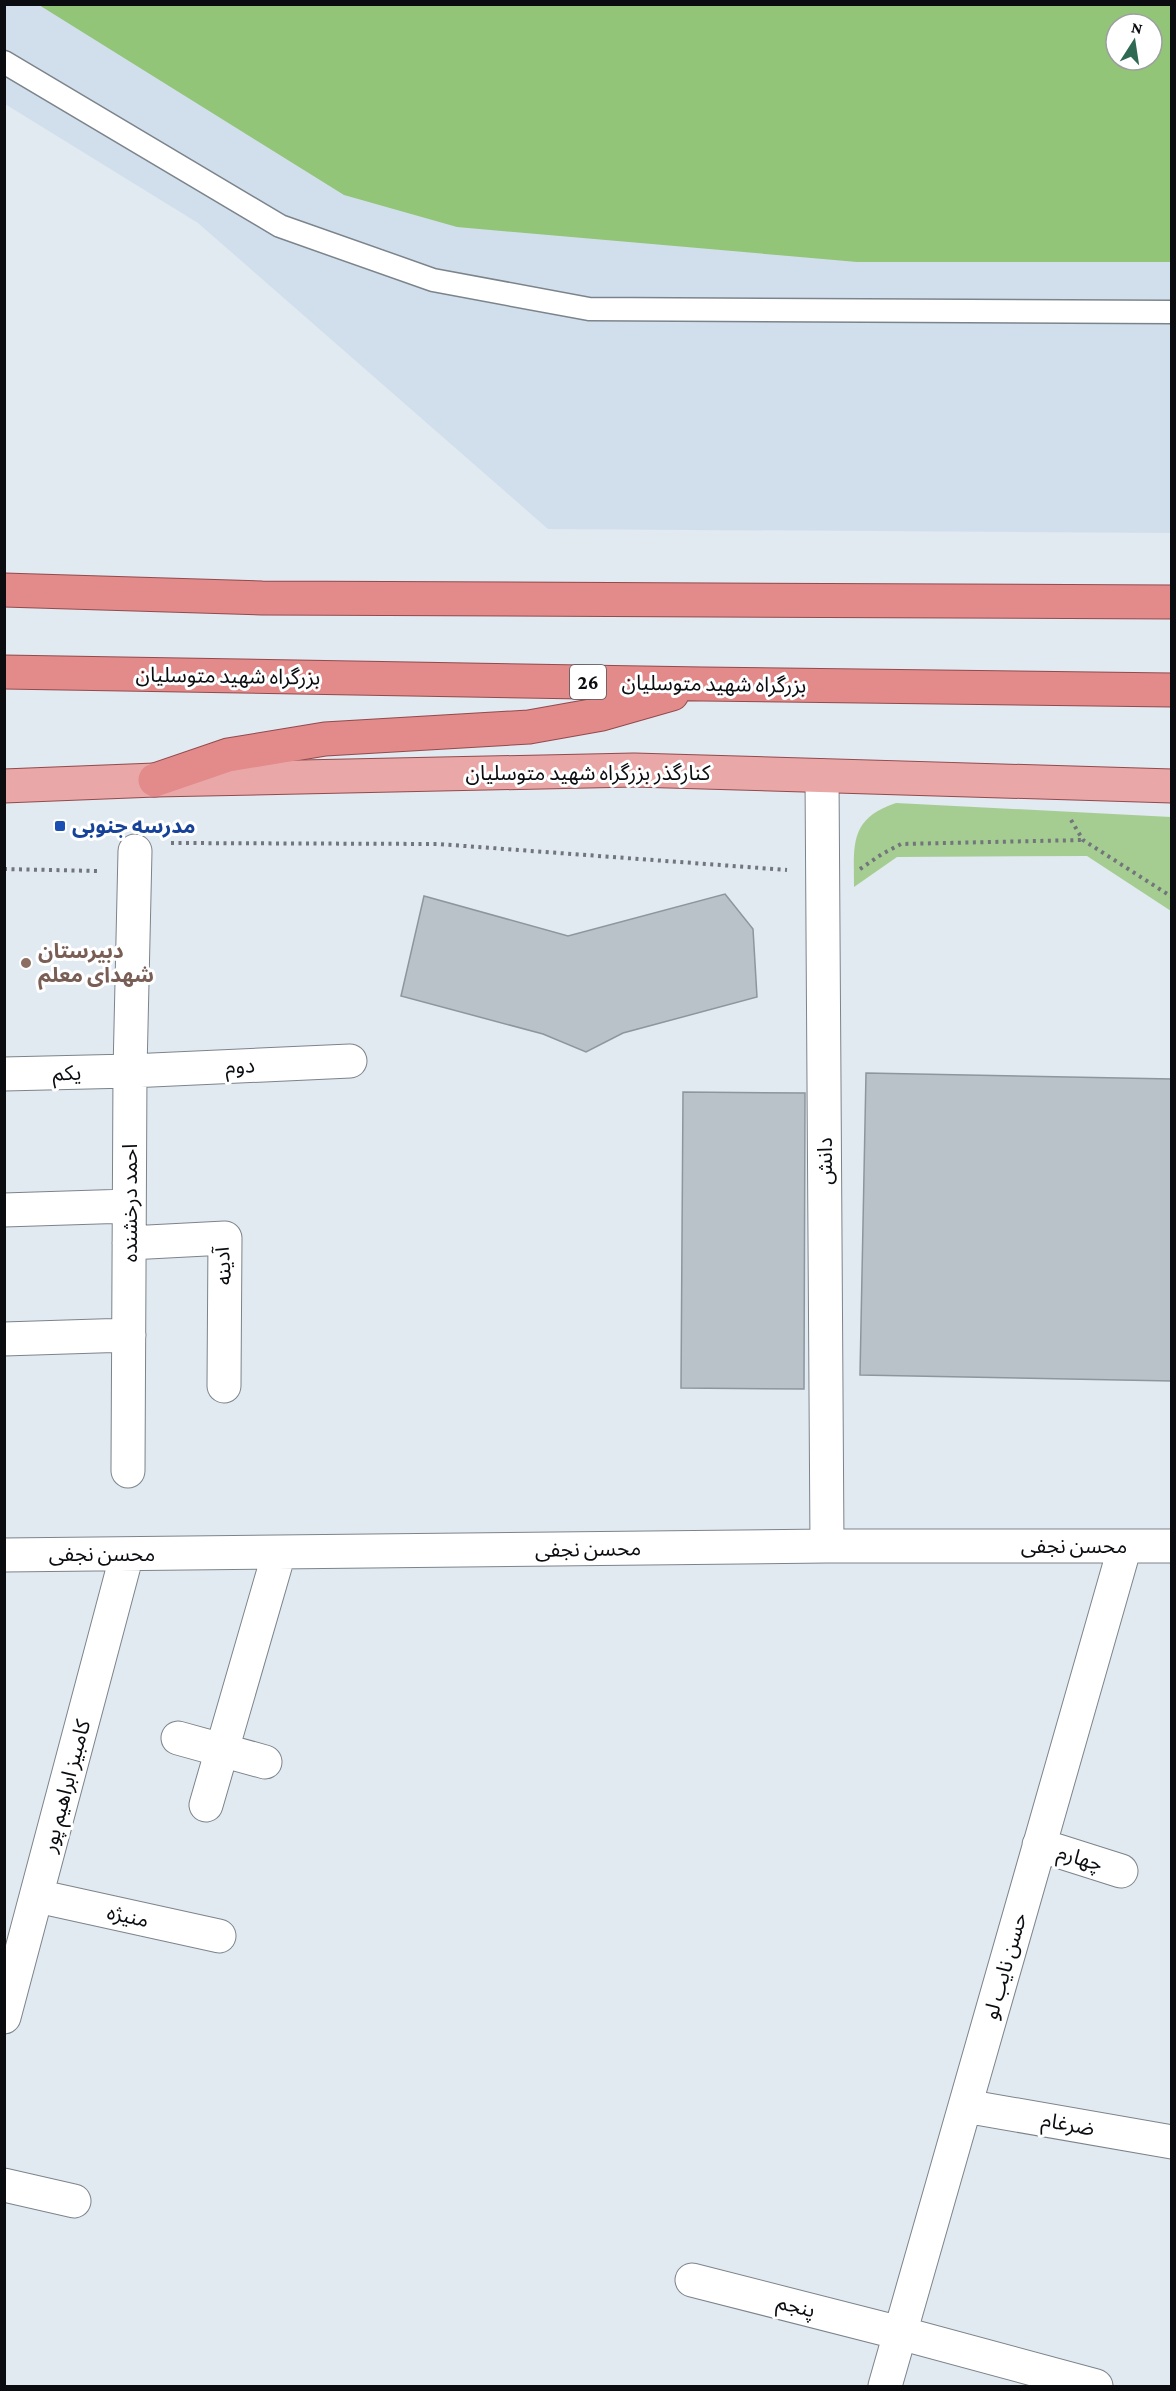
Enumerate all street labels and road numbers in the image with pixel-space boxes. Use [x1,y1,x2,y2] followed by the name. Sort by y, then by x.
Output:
[135,662,321,690] street label: بزرگراه شهید متوسلیان
[570,665,606,699] road number: 26
[621,670,807,698] street label: بزرگراه شهید متوسلیان
[466,761,711,785] street label: کنارگذر بزرگراه شهید متوسلیان
[225,1053,256,1083] street label: دوم
[52,1061,82,1088] street label: یکم
[813,1137,837,1185] street label: دانش
[118,1144,142,1262] street label: احمد درخشنده
[210,1245,236,1286] street label: آدینه
[1021,1534,1127,1558] street label: محسن نجفی
[535,1536,641,1562] street label: محسن نجفی
[49,1542,155,1566] street label: محسن نجفی
[37,1717,98,1857] street label: کامبیز ابراهیم پور
[1053,1840,1106,1880] street label: چهارم
[105,1900,151,1932] street label: منیژه
[978,1910,1032,2022] street label: حسن نایب لو
[1039,2108,1097,2144] street label: ضرغام
[774,2290,818,2325] street label: پنجم

